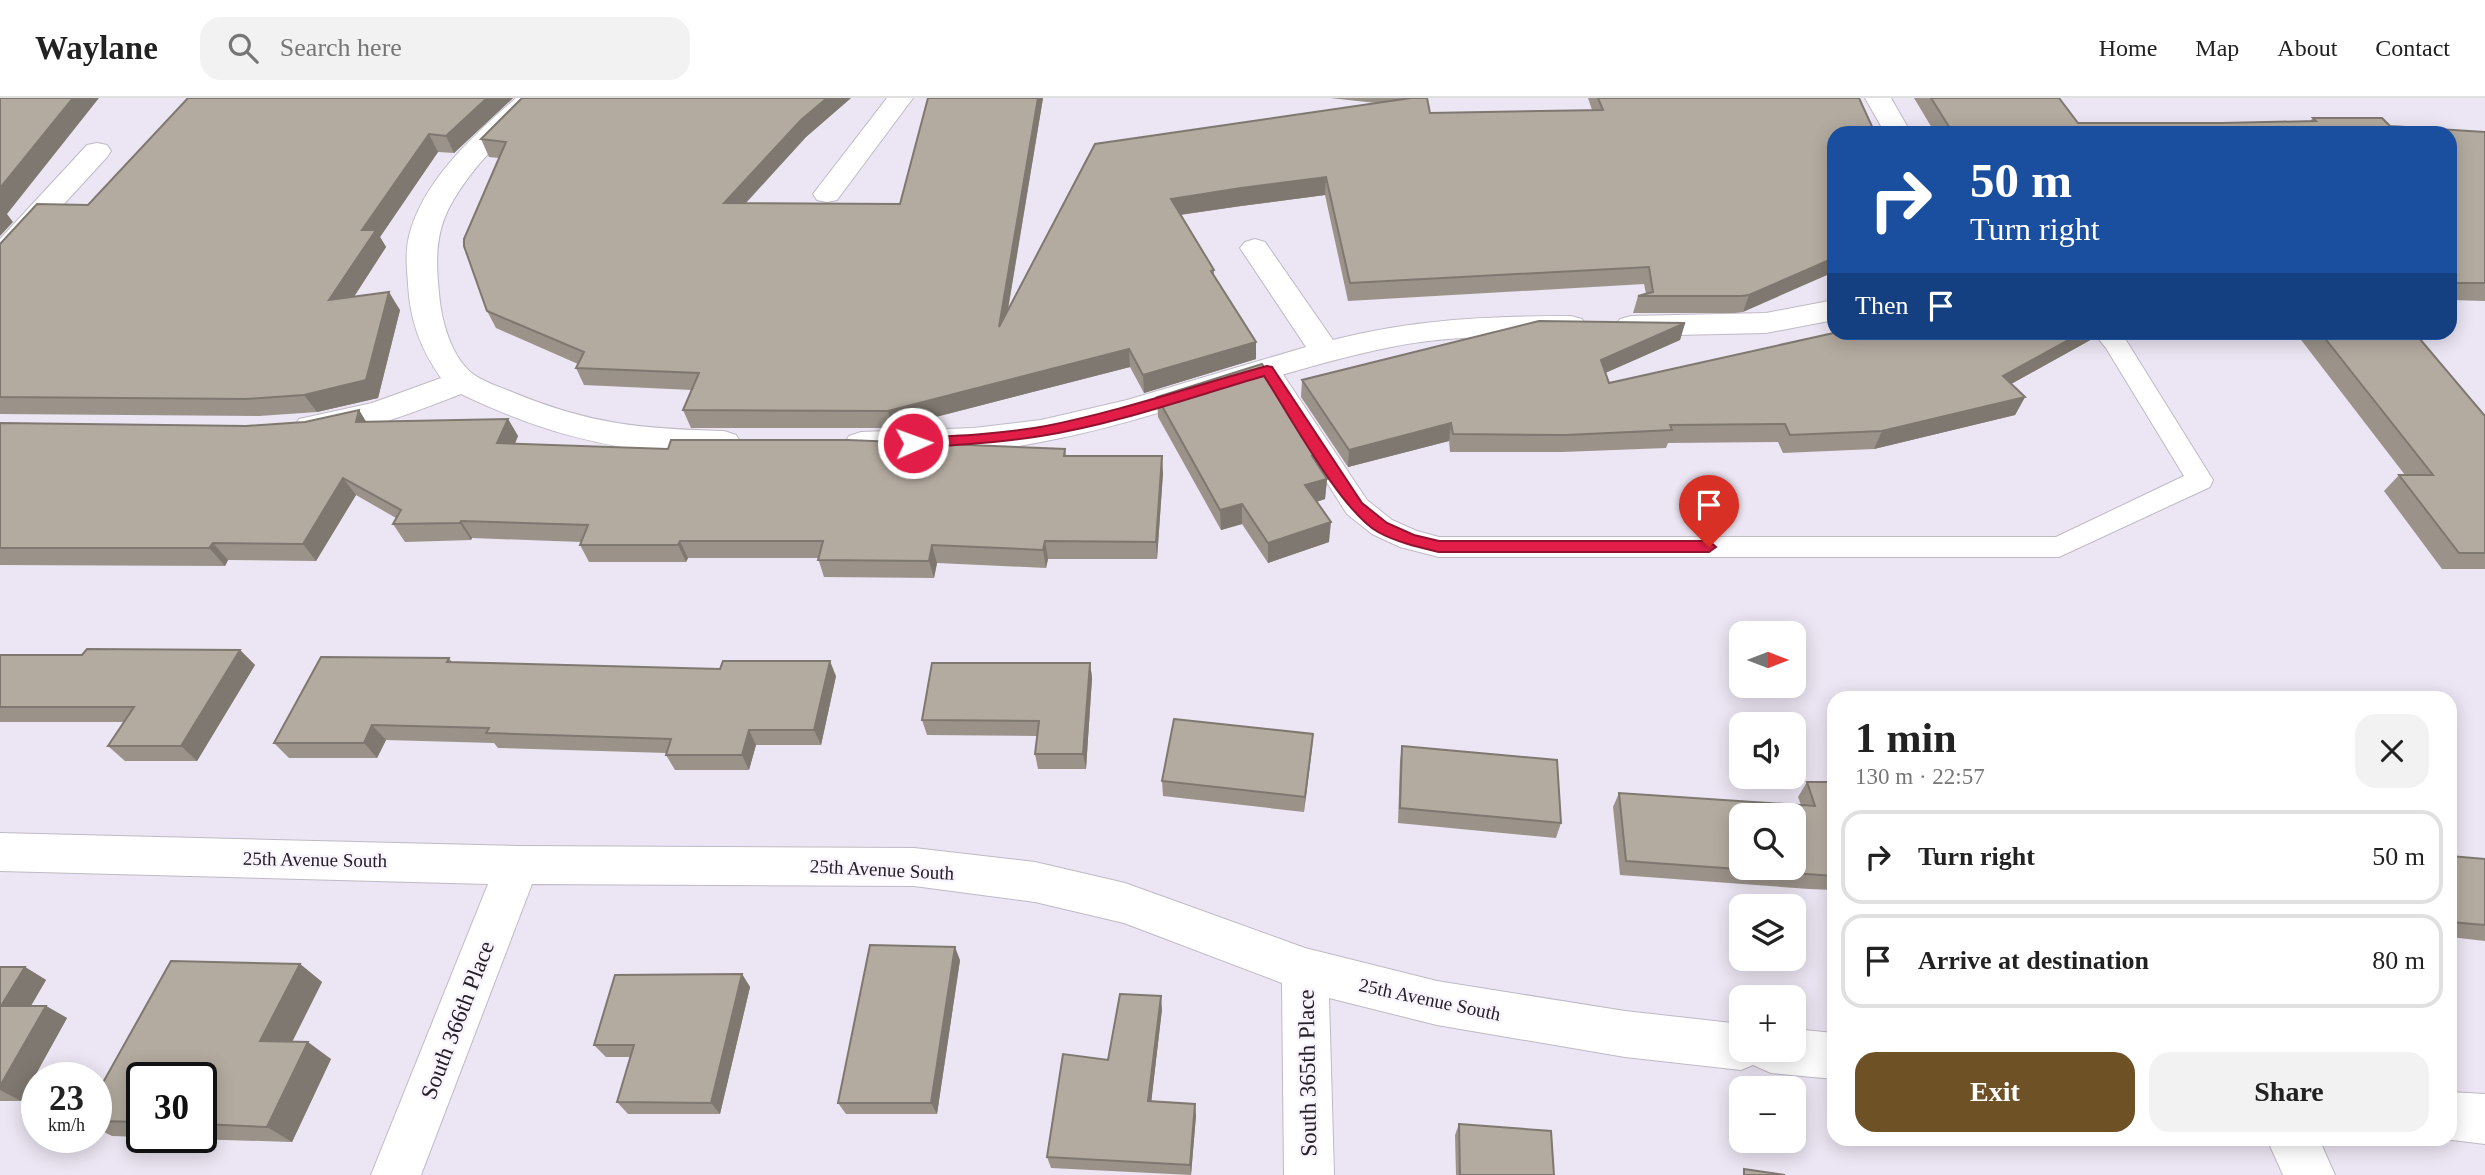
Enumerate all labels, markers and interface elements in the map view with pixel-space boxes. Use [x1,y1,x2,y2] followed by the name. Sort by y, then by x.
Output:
[200,17,690,80] search box
[224,29,262,67] icon: search
[35,30,158,66] text: Waylane
[280,33,402,62] text: Search here
[2099,35,2157,61] text: Home
[2195,35,2239,61] text: Map
[2277,35,2337,61] text: About
[2375,35,2450,61] text: Contact
[1970,153,2072,208] text: 50 m
[1855,154,1946,245] icon: right
[1970,211,2100,247] text: Turn right
[1922,287,1960,325] icon: arrive
[1855,291,1908,320] text: Then
[876,406,950,480] position arrow
[1679,475,1739,547] pin
[1690,486,1728,524] icon: arrive
[1729,621,1806,698] north arrow
[1729,621,1806,1153] map controls
[1729,712,1806,789] button: sound
[2355,714,2429,788] button: close
[1855,715,1957,761] text: 1 min
[1855,764,1985,789] text: 130 m · 22:57
[1729,803,1806,880] button: search
[1859,838,1897,876] icon: right
[1918,842,2035,871] text: Turn right
[2372,842,2425,871] text: 50 m
[243,848,388,871] street label: 25th Avenue South
[809,855,955,884] street label: 25th Avenue South
[1729,894,1806,971] button: layers
[416,938,499,1103] street label: South 366th Place
[1859,942,1897,980] icon: arrive
[1918,946,2149,975] text: Arrive at destination
[2372,946,2425,975] text: 80 m
[1357,974,1503,1025] street label: 25th Avenue South
[1729,985,1806,1062] button: +
[1294,989,1321,1157] street label: South 365th Place
[1855,1052,2135,1132] button: Exit
[2149,1052,2429,1132] button: Share
[126,1062,217,1153] speed limit sign: 30
[1729,1076,1806,1153] button: −
[49,1079,84,1118] text: 23
[48,1115,85,1135] text: km/h

